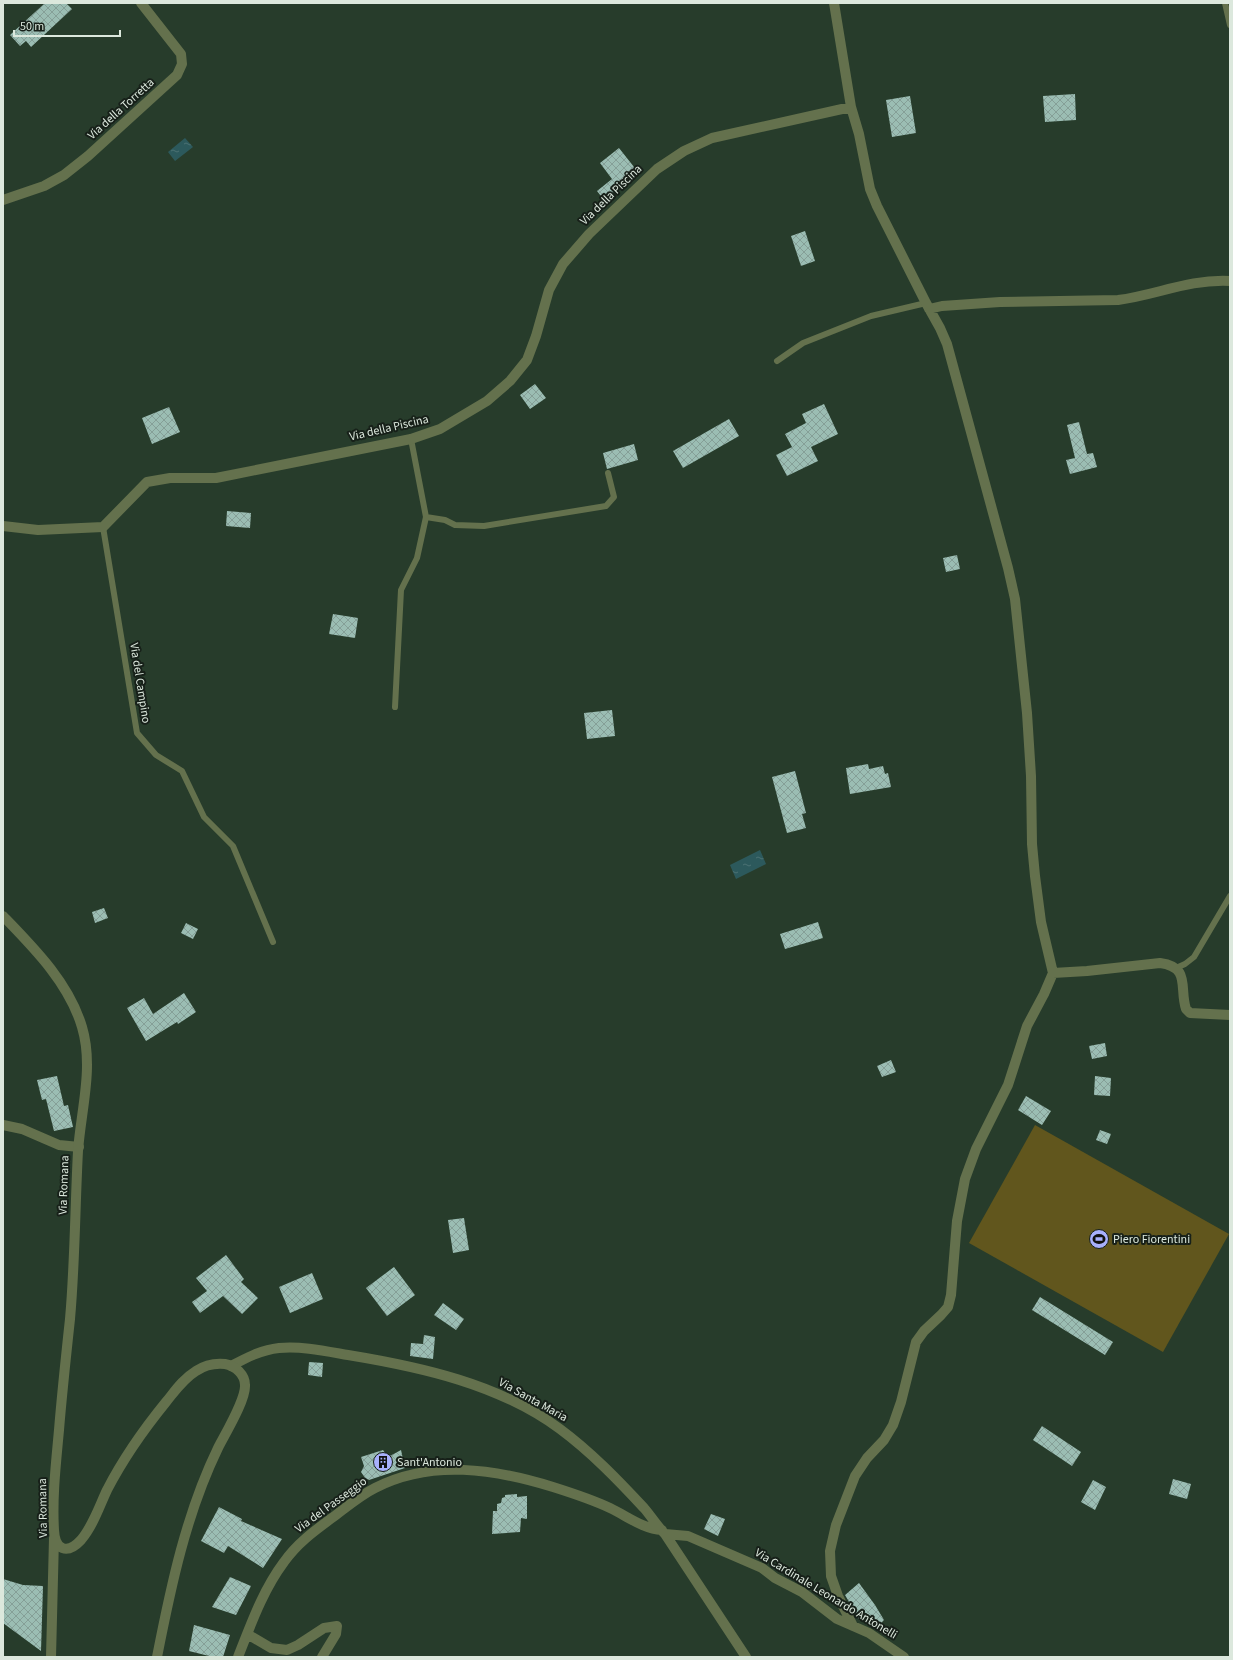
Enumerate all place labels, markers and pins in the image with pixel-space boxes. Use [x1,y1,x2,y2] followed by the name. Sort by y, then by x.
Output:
[1088,1228,1110,1250] sports icon: Piero Fiorentini
[1113,1231,1190,1248] place label: Piero Fiorentini
[372,1451,394,1473] building icon: Sant'Antonio
[397,1454,462,1471] place label: Sant'Antonio

